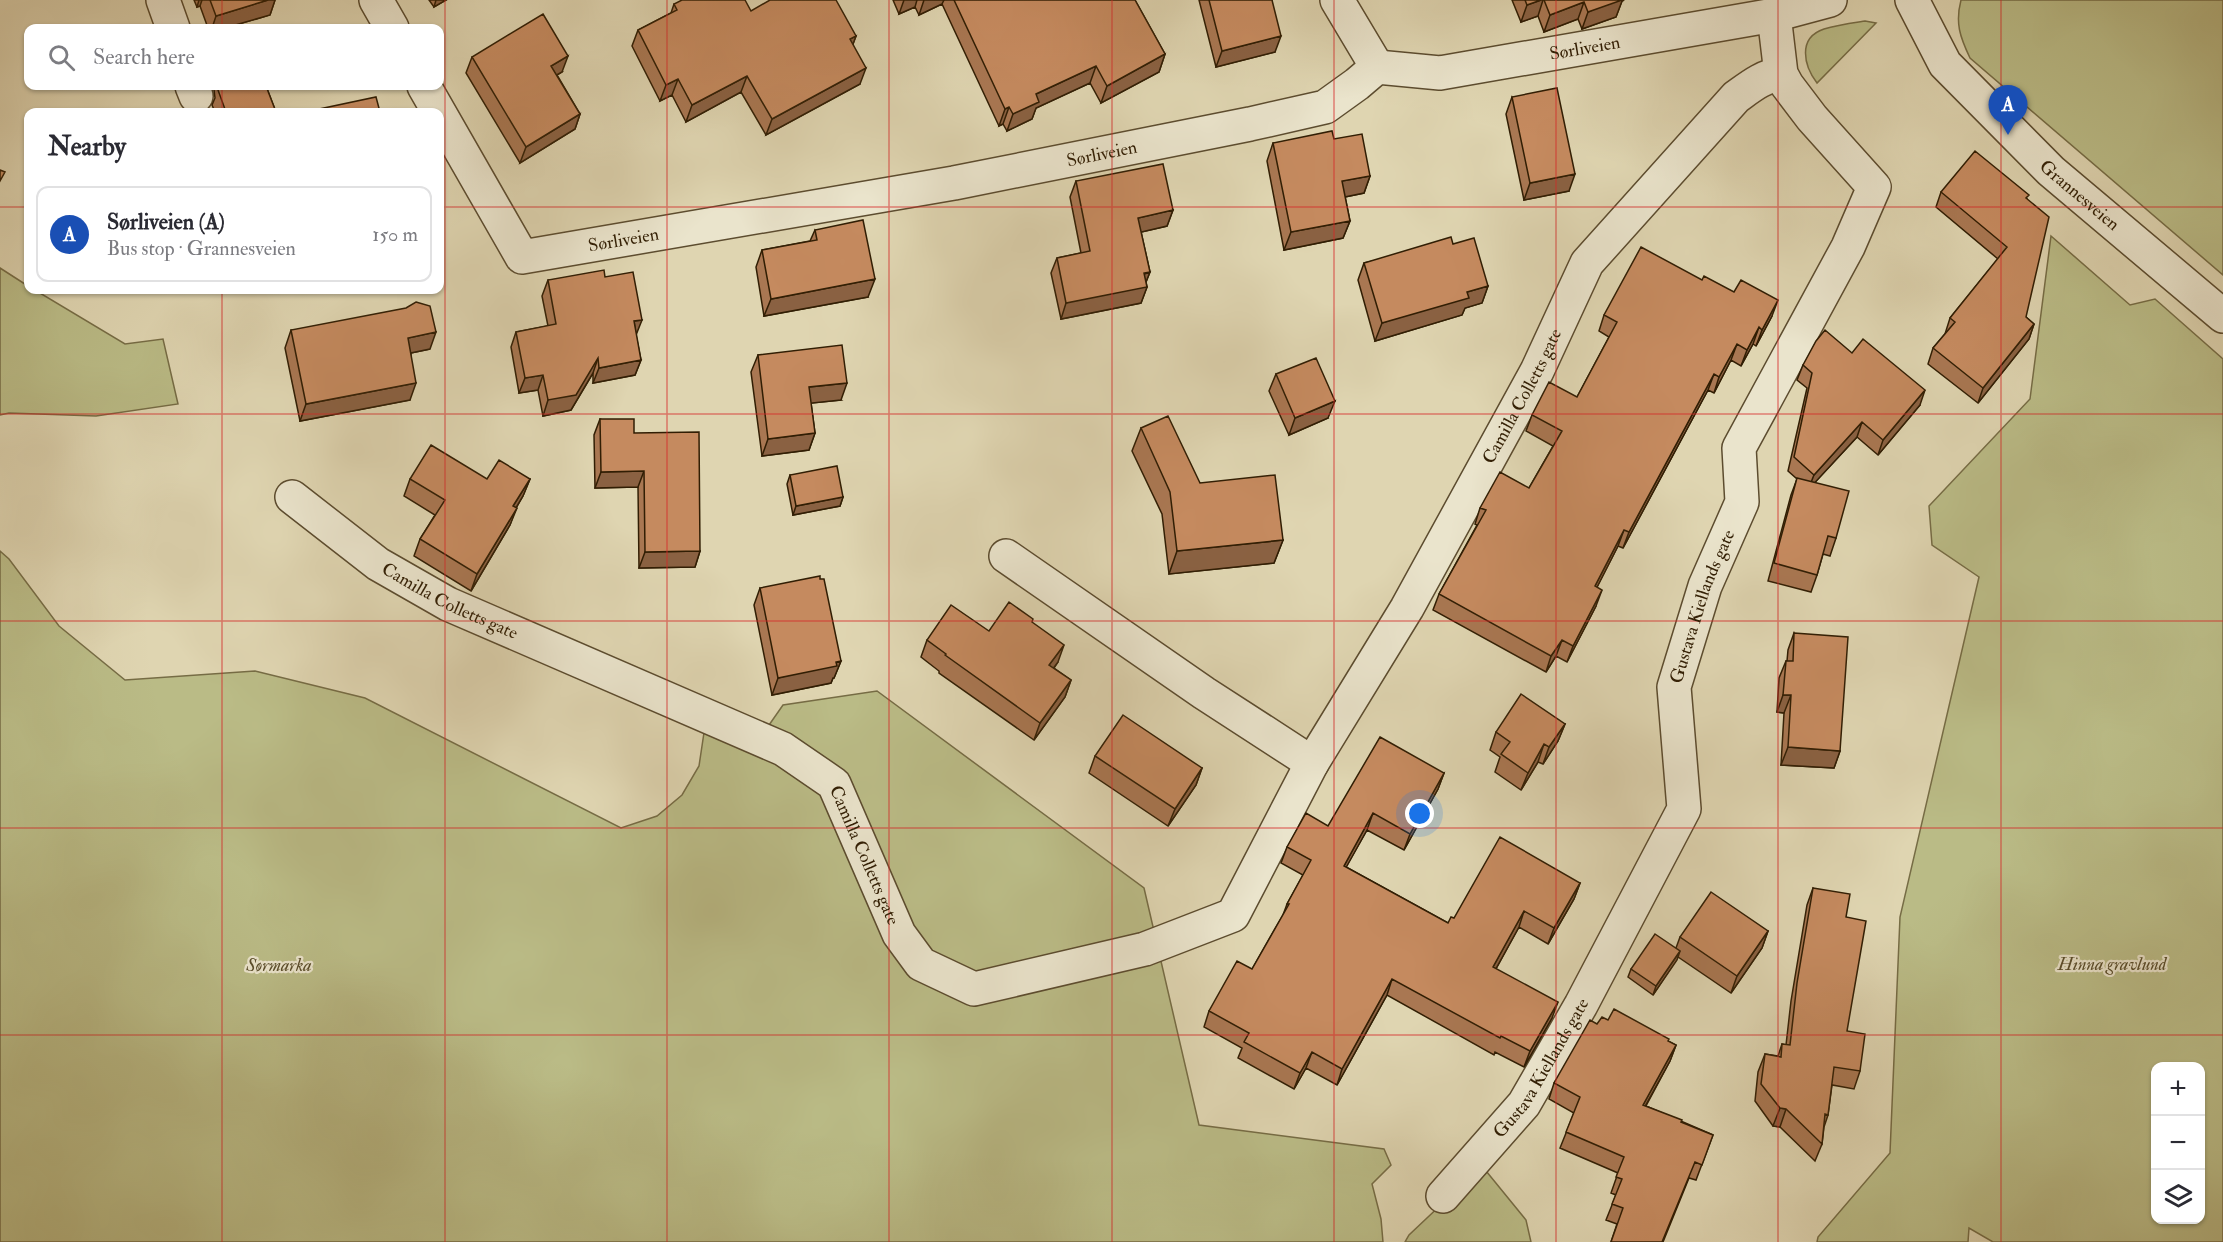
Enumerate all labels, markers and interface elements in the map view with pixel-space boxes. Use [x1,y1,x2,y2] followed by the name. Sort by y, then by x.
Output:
[24,24,444,90] search box
[1548,31,1622,66] street label: Sørliveien
[45,41,78,74] icon: search
[93,43,195,71] text: Search here
[1988,86,2028,135] pin: A
[48,131,126,163] text: Nearby
[1065,136,1139,172] street label: Sørliveien
[2034,155,2124,236] street label: Grannesveien
[107,208,225,236] text: Sørliveien (A)
[63,222,76,247] text: A
[372,222,418,247] text: 150 m
[586,223,661,257] street label: Sørliveien
[107,236,296,261] text: Bus stop · Grannesveien
[1477,325,1567,468] street label: Camilla Colletts gate
[1665,526,1741,686] street label: Gustava Kiellands gate
[377,558,522,645] street label: Camilla Colletts gate
[824,782,905,929] street label: Camilla Colletts gate
[1405,799,1434,828] your location
[2057,953,2168,976] park label: Hinna gravlund
[245,954,312,977] park label: Sørmarka
[1488,994,1595,1143] street label: Gustava Kiellands gate
[2151,1062,2205,1224] map controls
[2151,1062,2205,1116] button: +
[2151,1116,2205,1170] button: −
[2151,1170,2205,1224] button: layers

